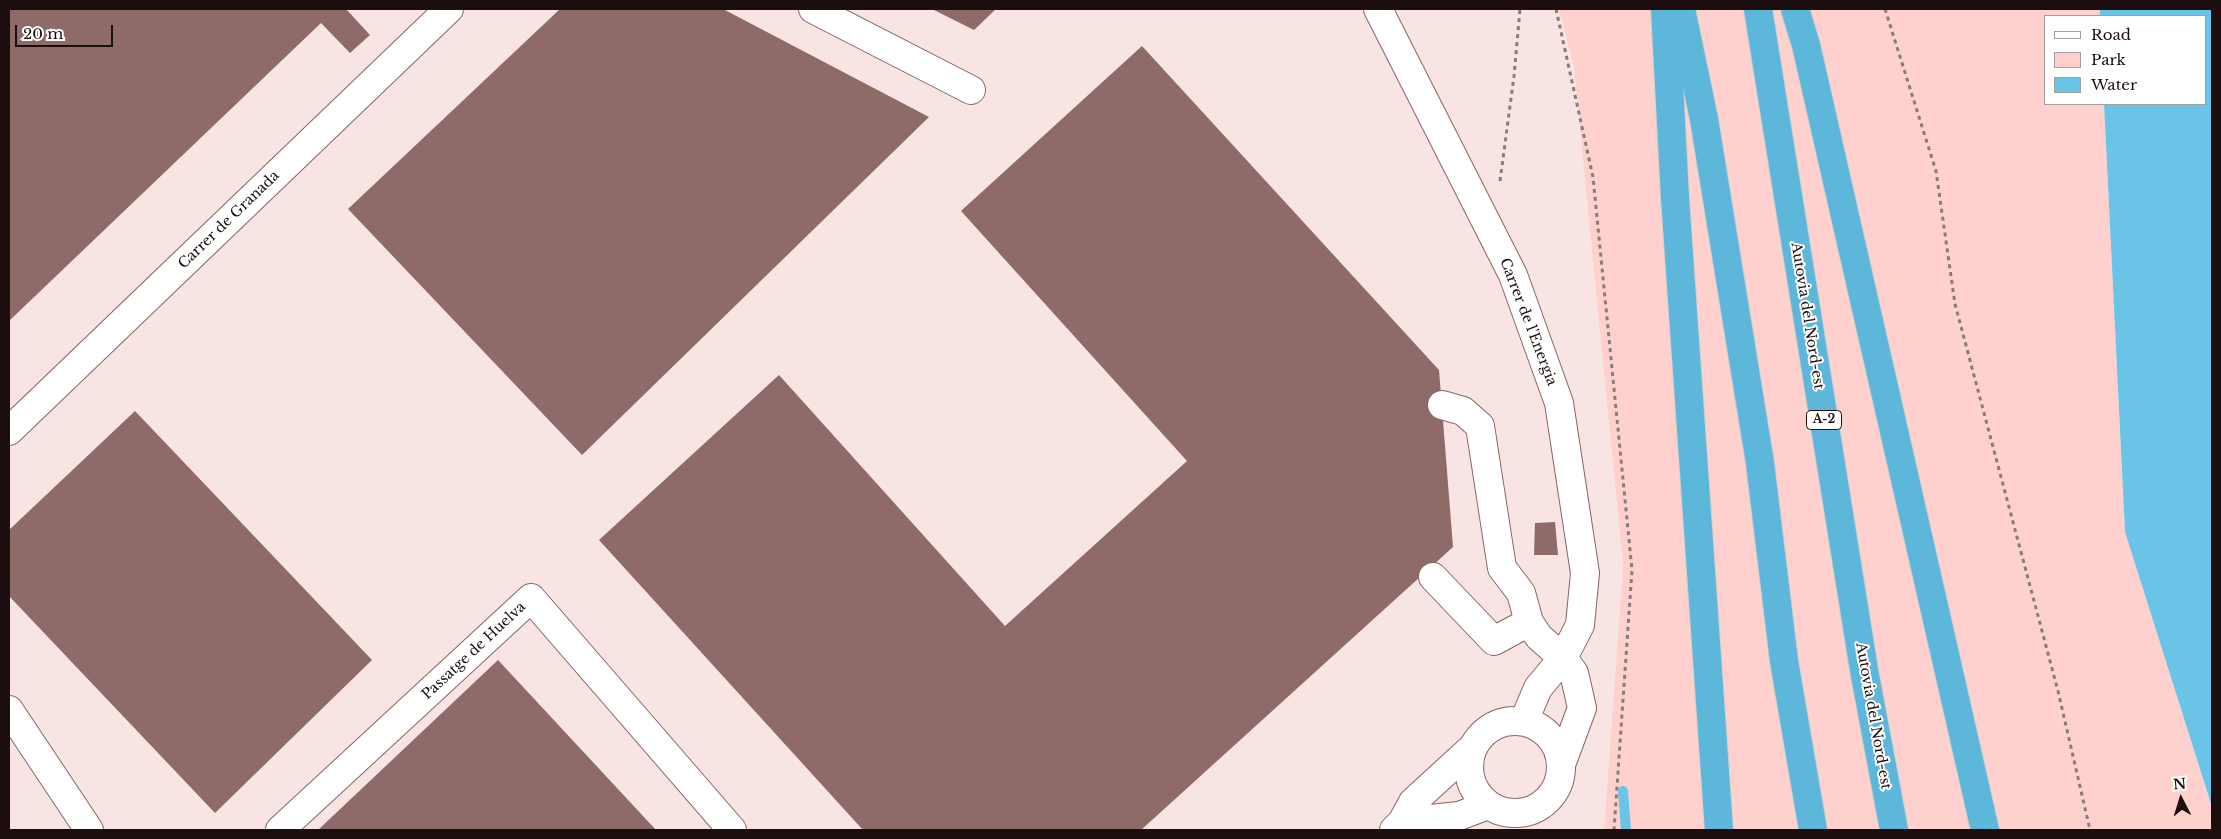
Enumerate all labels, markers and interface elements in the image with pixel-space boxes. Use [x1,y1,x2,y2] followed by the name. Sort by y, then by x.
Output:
[18,15,115,47] scale bar
[2044,15,2206,105] legend
[23,24,63,43] text: 20 m
[2091,25,2131,44] text: Road
[2091,50,2126,69] text: Park
[2091,75,2137,94] text: Water
[175,168,283,272] street label: Carrer de Granada
[1787,241,1827,391] street label: Autovia del Nord-est
[1496,256,1560,388] street label: Carrer de l'Energia
[1806,410,1842,430] road number: A-2
[419,599,529,703] street label: Passatge de Huelva
[1852,641,1894,791] street label: Autovia del Nord-est
[2156,774,2206,824] north arrow
[2172,775,2187,794] text: N

